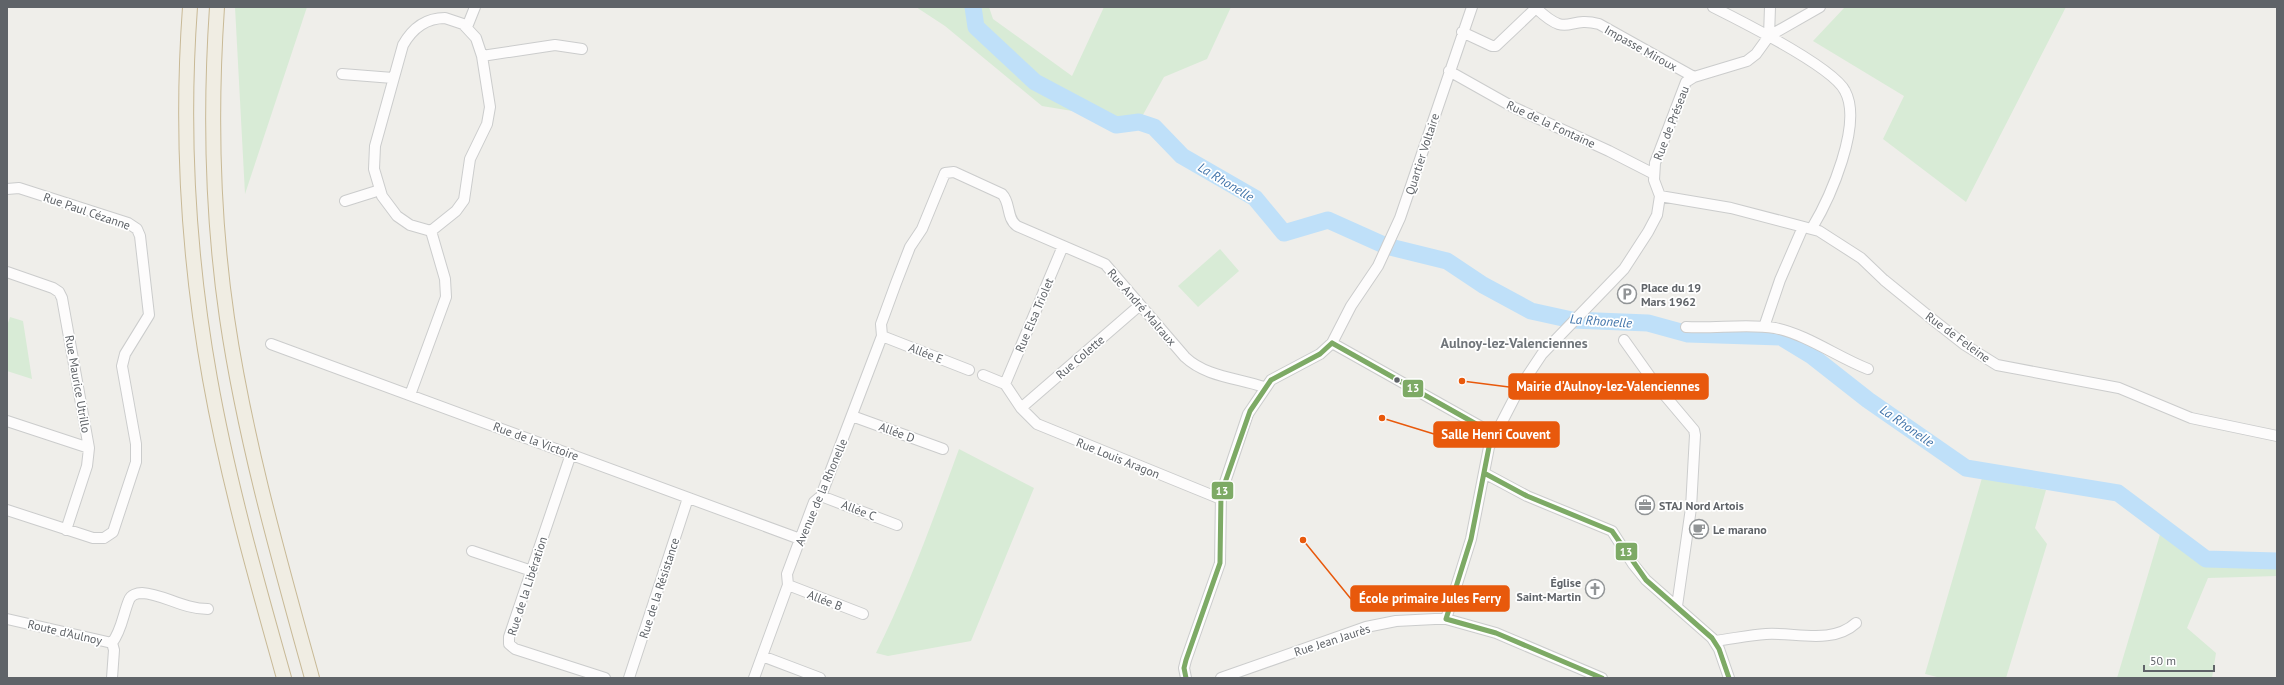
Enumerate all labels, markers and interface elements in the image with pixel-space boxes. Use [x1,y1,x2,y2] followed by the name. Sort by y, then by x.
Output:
[1602,22,1680,74] street label: Impasse Miroux
[1650,84,1692,162] street label: Rue de Préseau
[1504,97,1598,151] street label: Rue de la Fontaine
[1402,111,1442,197] street label: Quartier Voltaire
[1195,159,1257,205] water label: La Rhonelle
[41,189,133,233] street label: Rue Paul Cézanne
[1104,265,1180,349] street label: Rue André Malraux
[1012,276,1056,354] street label: Rue Elsa Triolet
[1641,280,1701,309] place label: Place du 19 Mars 1962
[1616,283,1638,305] parking icon: Place du 19 Mars 1962
[1923,309,1993,365] street label: Rue de Feleine
[1569,310,1633,332] water label: La Rhonelle
[1053,332,1107,382] street label: Rue Colette
[62,334,94,434] street label: Rue Maurice Utrillo
[1440,334,1588,352] district label: Aulnoy-lez-Valenciennes
[907,340,945,366] street label: Allée E
[1509,374,1708,399] callout: Mairie d'Aulnoy-lez-Valenciennes
[1392,375,1402,385] unlabelled marker
[1516,378,1700,395] text: Mairie d'Aulnoy-lez-Valenciennes
[1402,379,1424,398] line badge: 13
[1407,381,1419,395] text: 13
[1877,401,1937,451] water label: La Rhonelle
[491,419,581,463] street label: Rue de la Victoire
[877,419,917,445] street label: Allée D
[1434,422,1559,447] callout: Salle Henri Couvent
[1441,426,1551,443] text: Salle Henri Couvent
[1074,434,1162,482] street label: Rue Louis Aragon
[792,436,850,548] street label: Avenue de la Rhonelle
[1211,481,1234,500] line badge: 13
[1216,484,1228,498] text: 13
[1634,494,1656,516] office icon: STAJ Nord Artois
[839,497,879,524] street label: Allée C
[1659,498,1744,513] place label: STAJ Nord Artois
[1688,518,1710,540] cafe icon: Le marano
[1713,522,1767,537] place label: Le marano
[504,534,550,638] street label: Rue de la Libération
[636,536,682,640] street label: Rue de la Résistance
[1615,542,1638,561] line badge: 13
[1620,545,1632,559] text: 13
[1517,575,1581,604] place label: Église Saint-Martin
[1584,578,1606,600] church icon: Église Saint-Martin
[805,586,845,614] street label: Allée B
[1351,586,1509,611] callout: École primaire Jules Ferry
[1359,590,1502,607] text: École primaire Jules Ferry
[26,616,104,648] street label: Route d'Aulnoy
[1292,621,1372,659] street label: Rue Jean Jaurès
[2144,647,2214,673] scale bar
[2150,653,2176,668] text: 50 m

